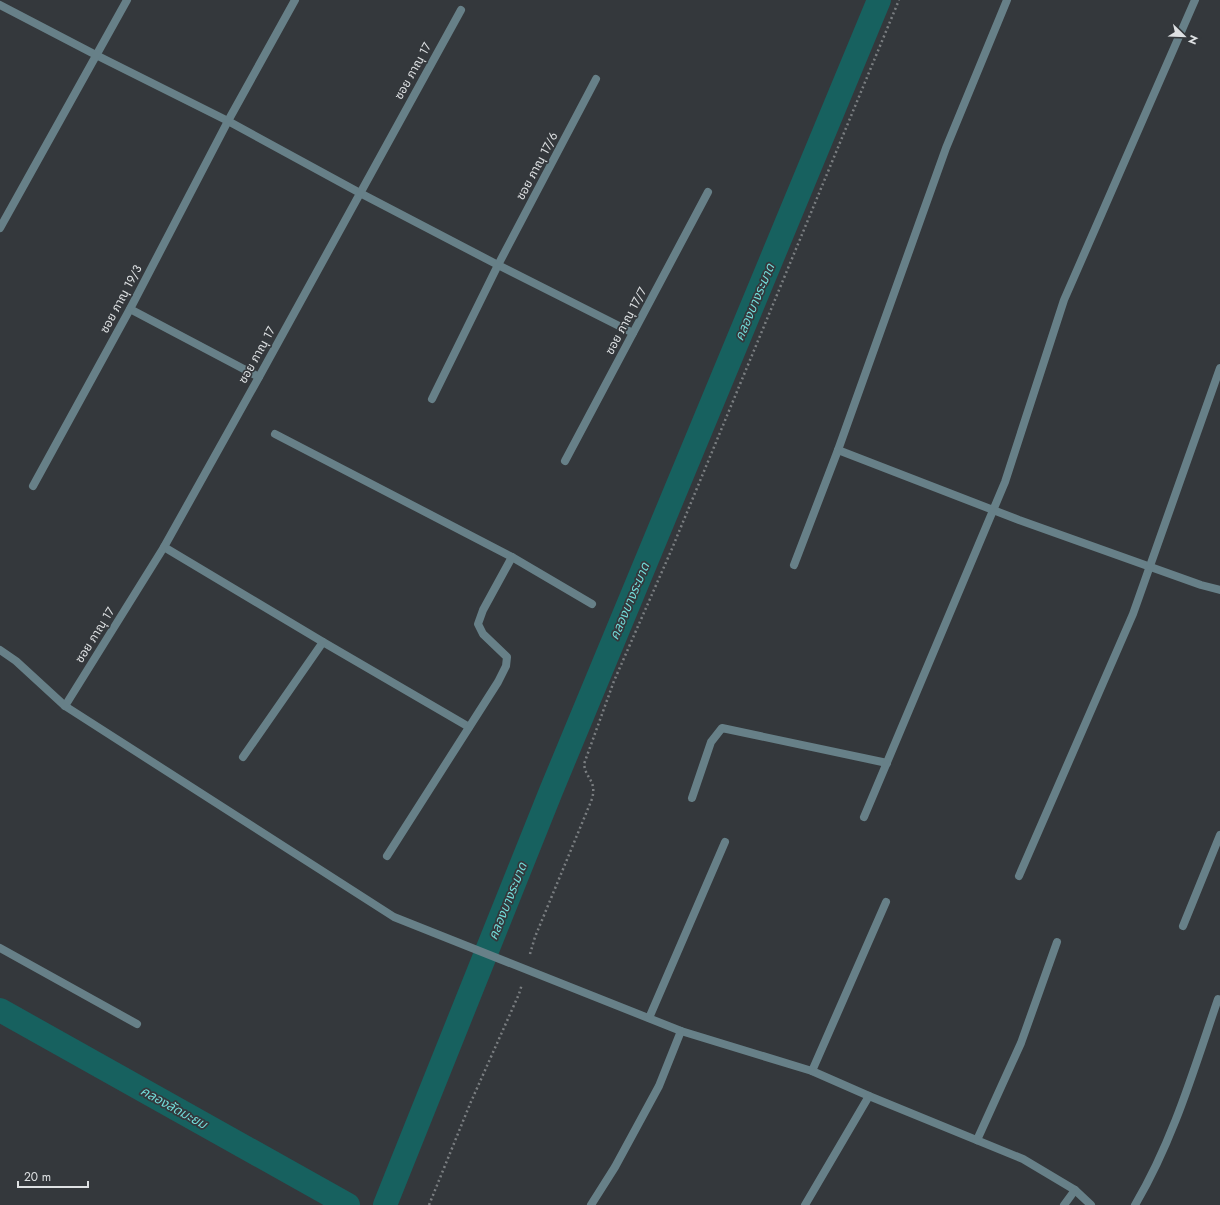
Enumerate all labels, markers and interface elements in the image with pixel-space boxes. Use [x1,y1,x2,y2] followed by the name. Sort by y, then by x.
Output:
[1164,16,1204,56] north arrow
[1184,33,1202,47] text: N
[390,39,436,103] street label: ซอย ภาณุ 17
[512,129,562,203] street label: ซอย ภาณุ 17/6
[730,260,780,344] water label: คลองบางระมาด
[95,261,147,336] street label: ซอย ภาณุ 19/3
[601,284,652,358] street label: ซอย ภาณุ 17/7
[234,323,280,387] street label: ซอย ภาณุ 17
[605,559,655,643] water label: คลองบางระมาด
[71,603,120,666] street label: ซอย ภาณุ 17
[483,859,532,943] water label: คลองบางระมาด
[137,1081,211,1134] water label: คลองลัดมะยม
[18,1163,88,1189] scale bar
[24,1168,51,1186] text: 20 m

